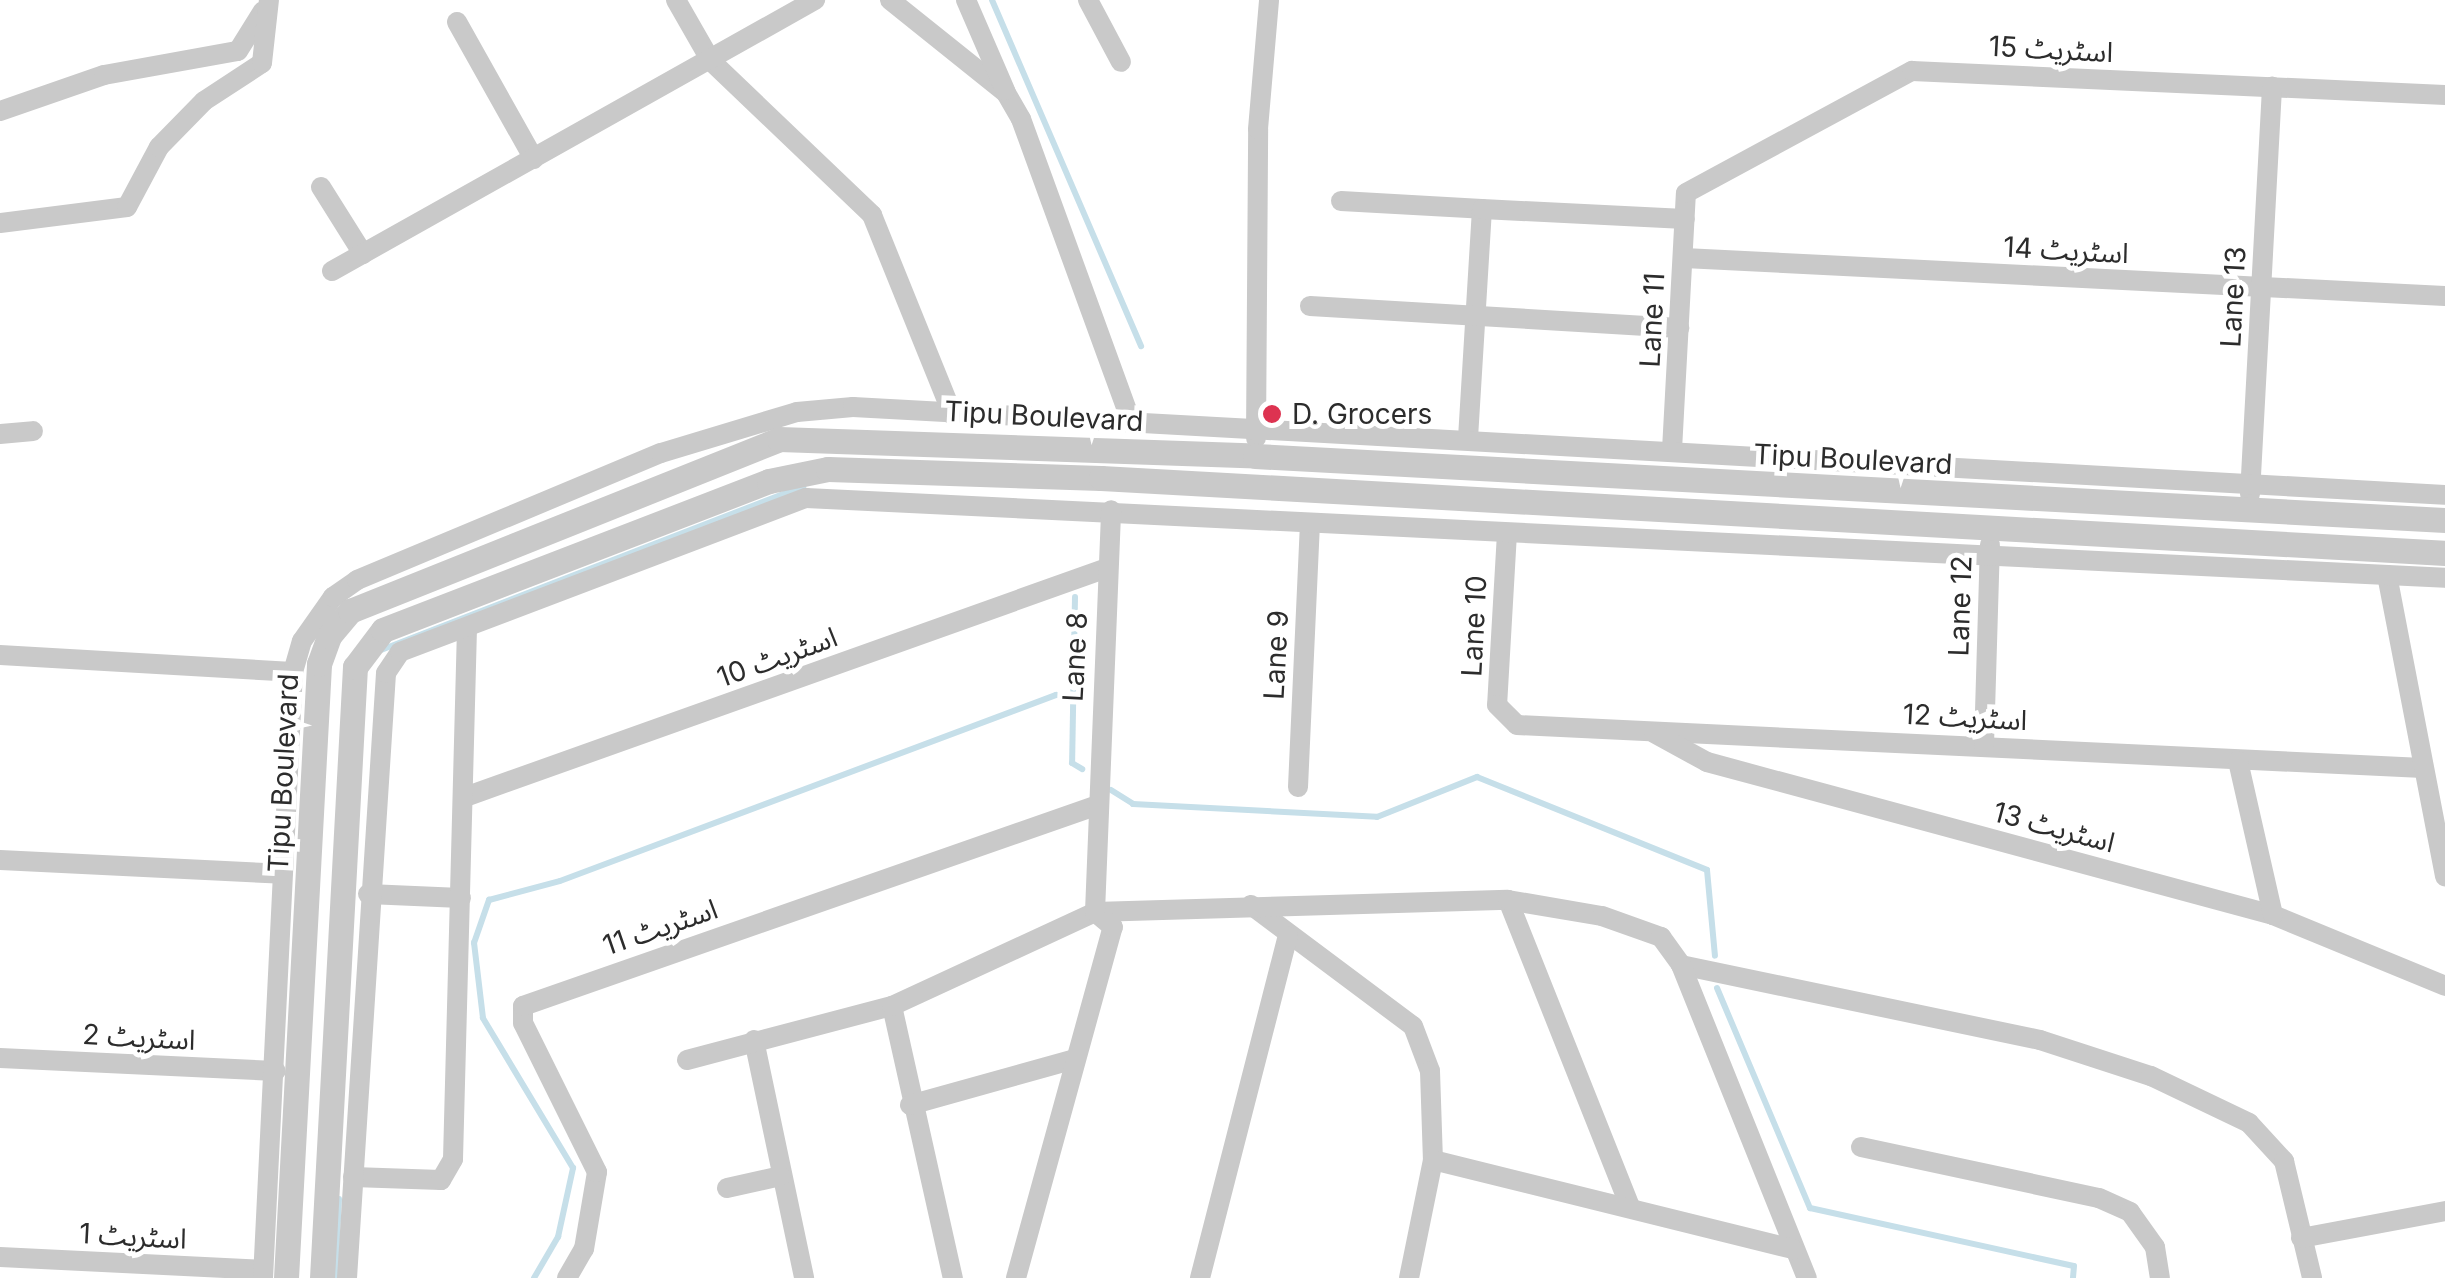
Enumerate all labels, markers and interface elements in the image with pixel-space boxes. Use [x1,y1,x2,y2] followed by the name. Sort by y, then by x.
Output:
[1988,29,2114,69] street label: اسٹریٹ 15
[2002,230,2130,270] street label: اسٹریٹ 14
[2214,246,2252,348] street label: Lane 13
[1633,272,1671,368] street label: Lane 11
[944,394,1144,438] street label: Tipu Boulevard
[1292,397,1432,431] place label: D. Grocers
[1261,403,1283,425] marker: D. Grocers
[1753,437,1953,481] street label: Tipu Boulevard
[1941,555,1979,657] street label: Lane 12
[1455,575,1493,677] street label: Lane 10
[1257,609,1295,701] street label: Lane 9
[1056,611,1094,703] street label: Lane 8
[712,620,842,694] street label: اسٹریٹ 10
[261,673,305,873] street label: Tipu Boulevard
[1902,697,2028,737] street label: اسٹریٹ 12
[1989,795,2119,859] street label: اسٹریٹ 13
[598,892,722,962] street label: اسٹریٹ 11
[82,1017,196,1057] street label: اسٹریٹ 2
[78,1216,188,1256] street label: اسٹریٹ 1

